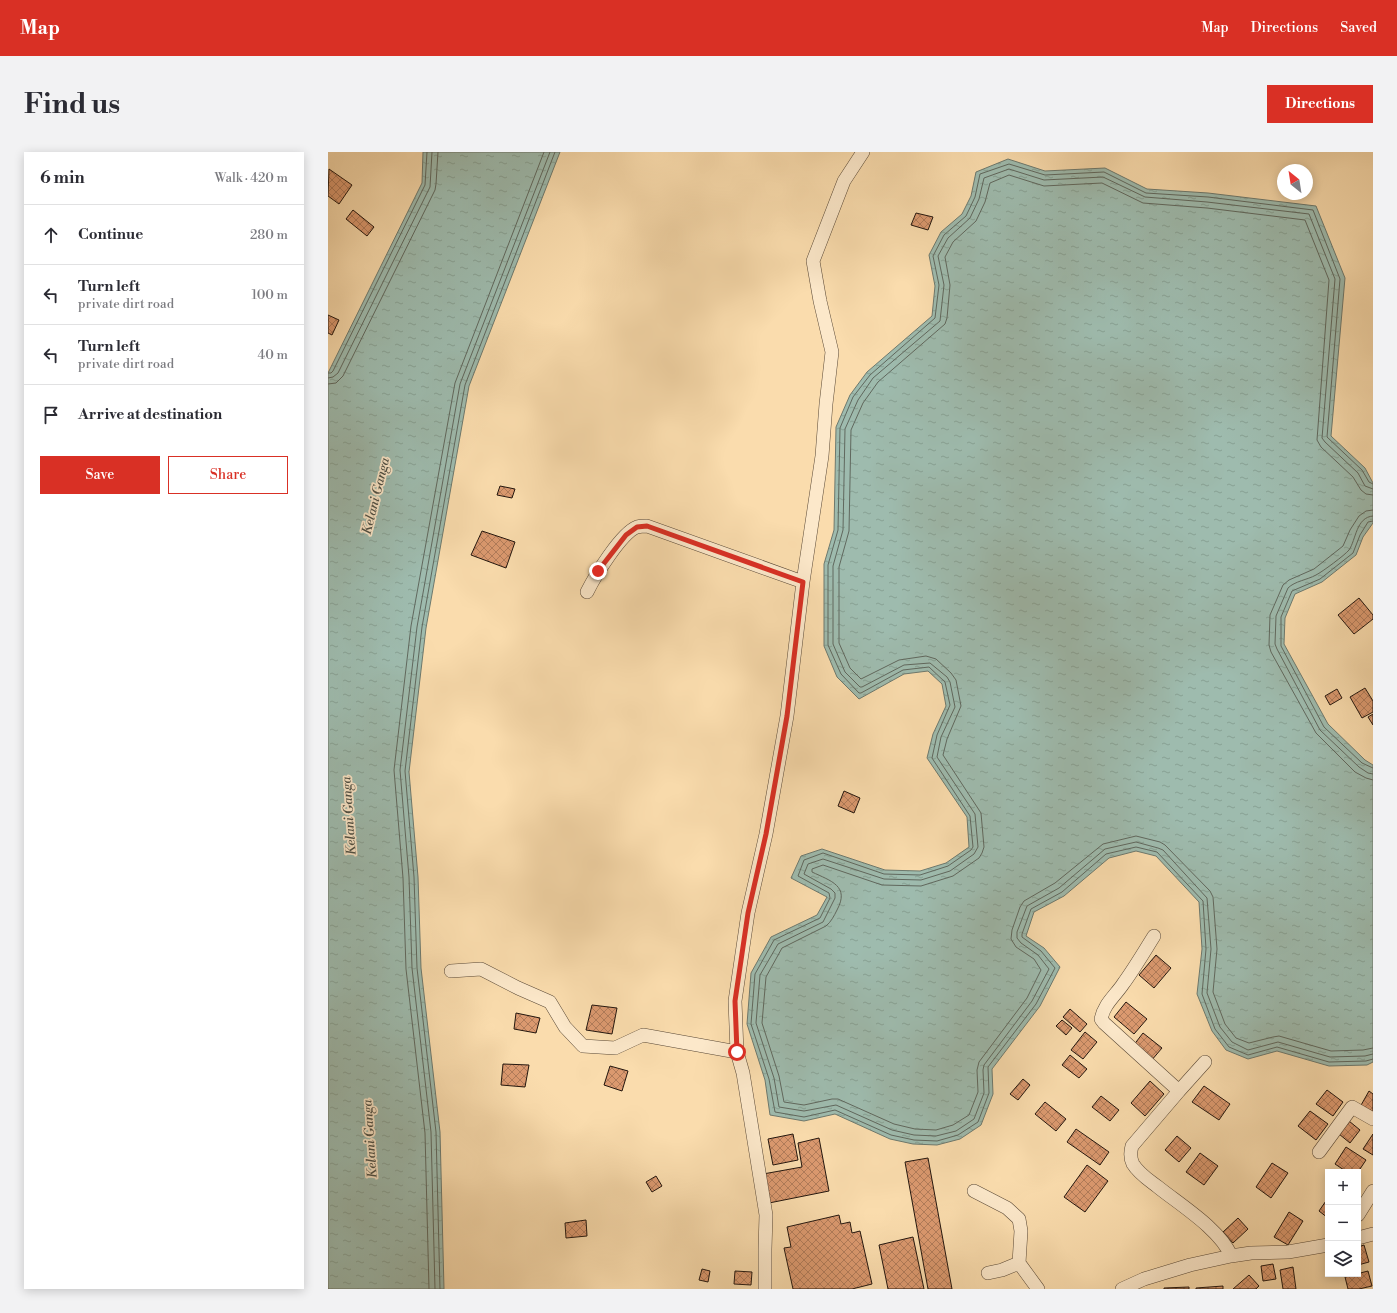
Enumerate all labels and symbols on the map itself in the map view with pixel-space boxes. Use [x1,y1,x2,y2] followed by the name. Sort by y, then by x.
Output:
[1277,164,1313,200] north arrow
[359,455,393,536] water label: Kelani Ganga
[589,562,607,580] route end
[338,775,360,856] water label: Kelani Ganga
[728,1043,746,1061] route start
[359,1098,381,1179] water label: Kelani Ganga

